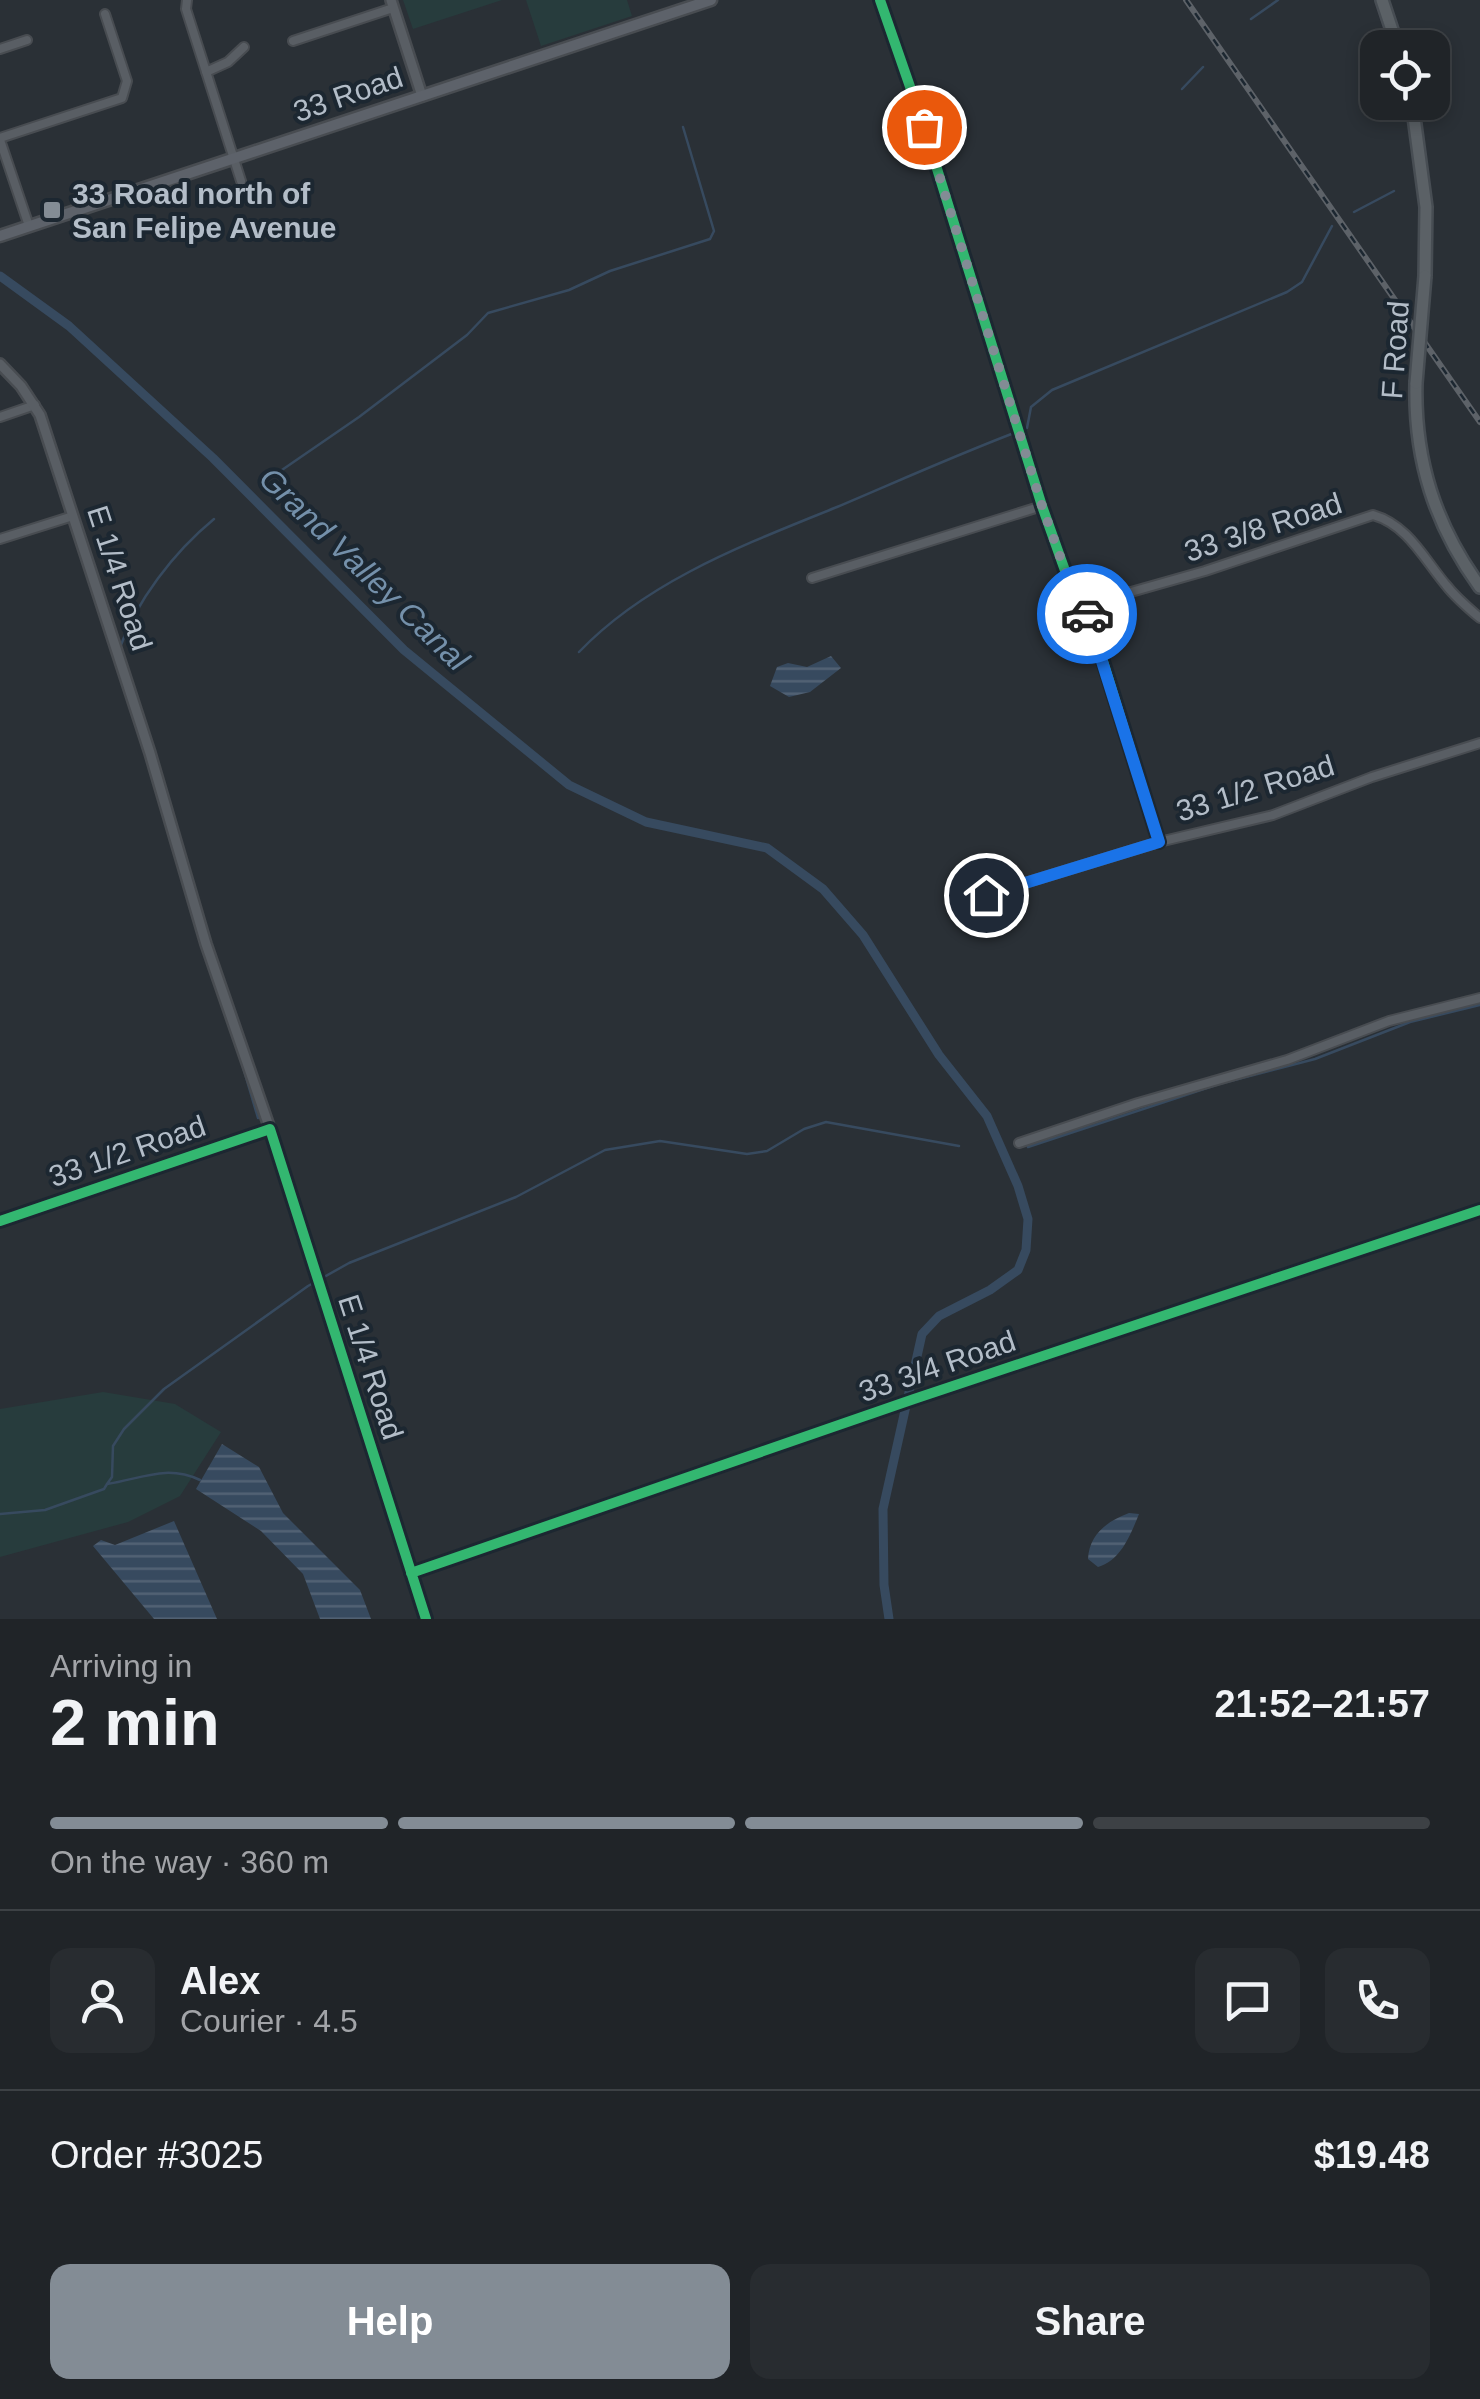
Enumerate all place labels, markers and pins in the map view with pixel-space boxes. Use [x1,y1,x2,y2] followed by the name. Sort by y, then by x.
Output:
[882,85,967,170] pin
[72,177,337,244] place label: 33 Road north of San Felipe Avenue
[41,199,63,221] marker: 33 Road north of San Felipe Avenue
[944,853,1029,938] pin

